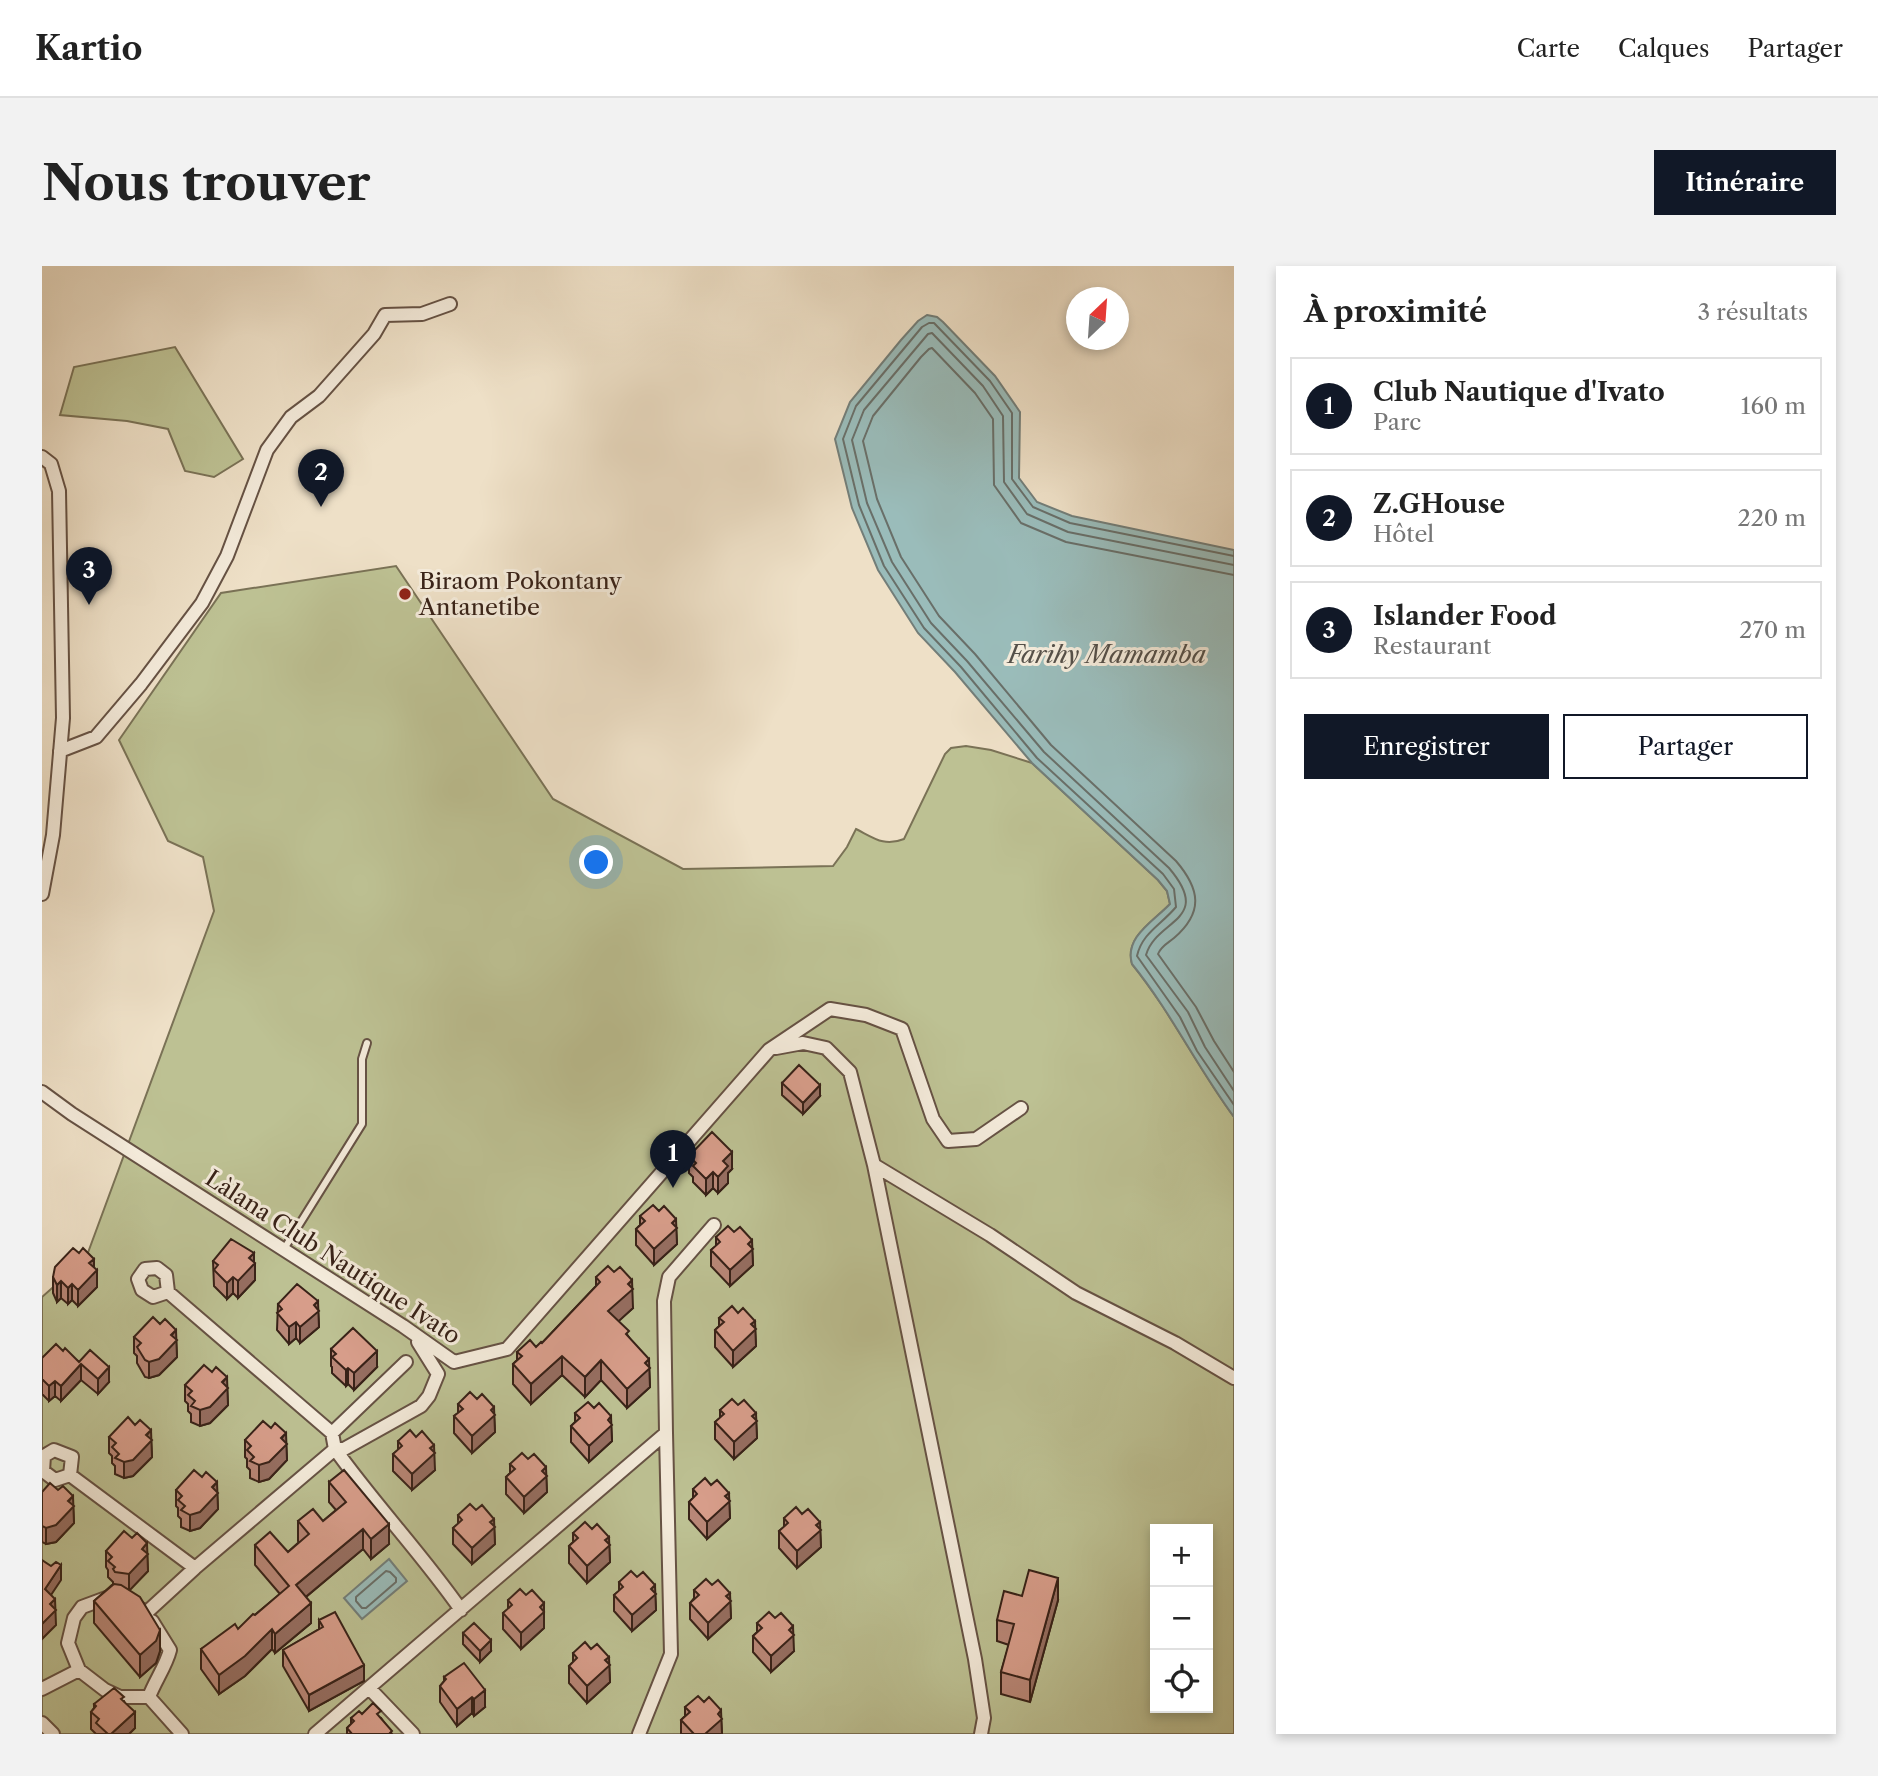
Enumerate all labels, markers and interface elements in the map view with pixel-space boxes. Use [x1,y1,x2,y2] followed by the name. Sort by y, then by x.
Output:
[35,28,143,69] text: Kartio
[1517,34,1580,63] text: Carte
[1618,34,1709,63] text: Calques
[1747,34,1843,63] text: Partager
[1654,150,1836,215] button: Itinéraire
[42,152,370,213] text: Nous trouver
[1066,287,1129,350] north arrow
[1304,293,1487,330] text: À proximité
[1698,298,1808,326] text: 3 résultats
[1373,376,1665,408] text: Club Nautique d'Ivato
[1324,392,1334,420] text: 1
[1741,392,1806,420] text: 160 m
[1373,408,1421,436] text: Parc
[298,449,344,507] pin: 2
[1373,488,1505,520] text: Z.GHouse
[1322,504,1336,532] text: 2
[1737,504,1806,532] text: 220 m
[1373,520,1434,548] text: Hôtel
[66,547,112,605] pin: 3
[418,567,622,621] place label: Biraom Pokontany Antanetibe
[397,586,413,602] marker: Biraom Pokontany Antanetibe
[1373,600,1557,632] text: Islander Food
[1323,616,1336,644] text: 3
[1739,616,1806,644] text: 270 m
[1373,632,1491,660] text: Restaurant
[1006,640,1206,669] water label: Farihy Mamamba
[1304,714,1549,779] button: Enregistrer
[1563,714,1808,779] button: Partager
[579,845,613,879] your location
[650,1130,696,1188] pin: 1
[200,1164,466,1350] street label: Làlana Club Nautique Ivato
[1150,1524,1213,1713] map controls
[1150,1524,1213,1587] button: +
[1150,1587,1213,1650] button: −
[1150,1650,1213,1713] button: locate

